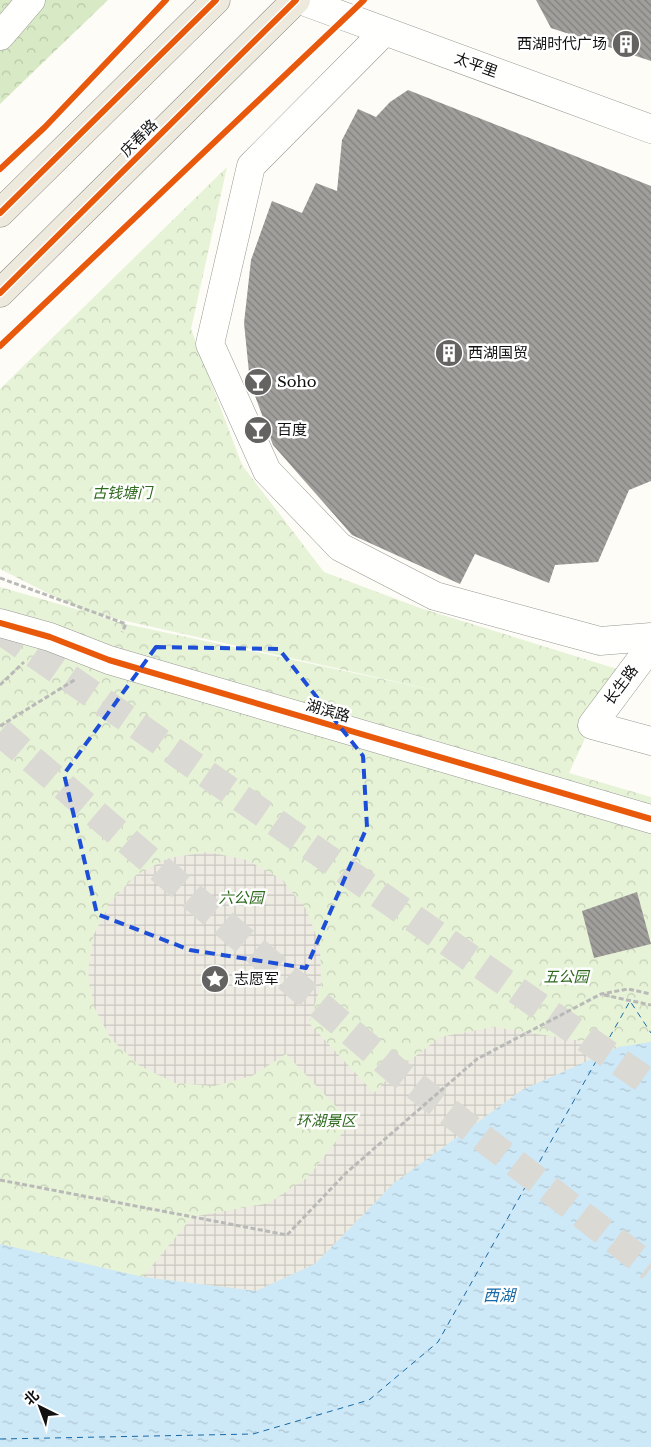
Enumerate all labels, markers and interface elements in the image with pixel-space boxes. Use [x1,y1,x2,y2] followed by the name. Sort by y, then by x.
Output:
[611,29,641,59] building icon: 西湖时代广场
[517,34,607,53] place label: 西湖时代广场
[452,48,501,81] street label: 太平里
[116,115,161,160] street label: 庆春路
[434,338,464,368] building icon: 西湖国贸
[468,343,528,362] place label: 西湖国贸
[243,367,273,397] bar icon: Soho
[277,372,317,391] place label: Soho
[243,415,273,445] bar icon: 百度
[277,420,307,439] place label: 百度
[92,483,154,502] park label: 古钱塘门
[599,661,642,708] street label: 长生路
[304,695,352,726] street label: 湖滨路
[218,888,265,907] park label: 六公园
[200,964,230,994] place icon: 志愿军
[543,967,590,986] park label: 五公园
[234,969,279,988] place label: 志愿军
[296,1111,358,1130] park label: 环湖景区
[483,1285,518,1305] water label: 西湖
[15,1382,65,1432] north arrow
[20,1386,43,1409] text: 北

